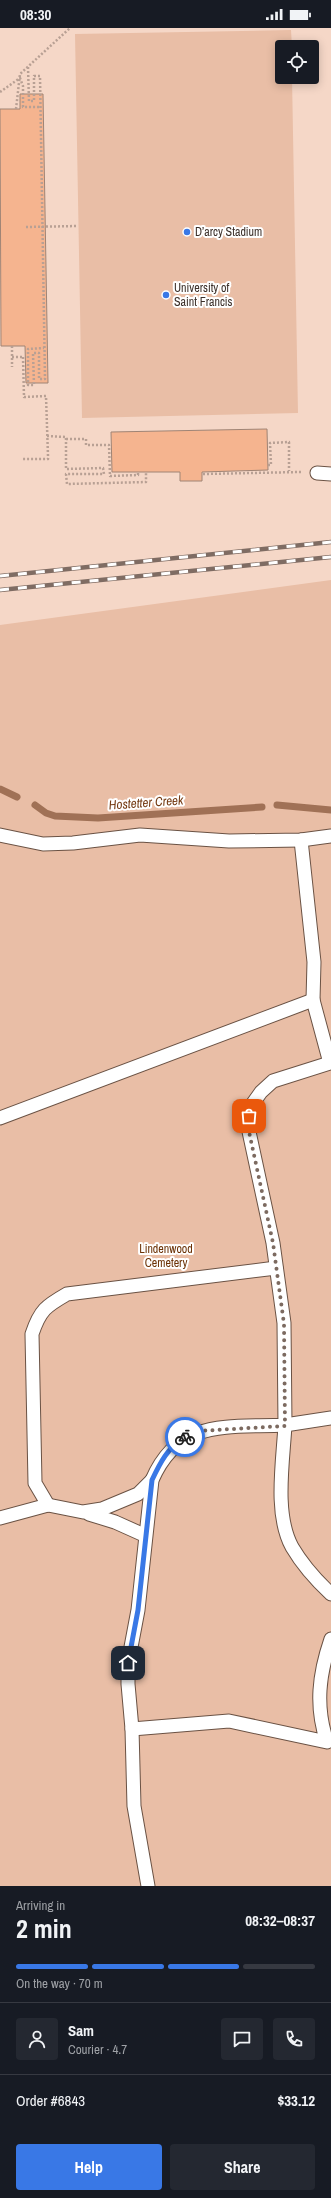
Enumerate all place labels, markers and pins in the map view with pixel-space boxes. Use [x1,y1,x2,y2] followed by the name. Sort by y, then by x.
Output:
[195,224,262,240] place label: D’arcy Stadium
[182,227,192,237] marker: D’arcy Stadium
[174,280,233,310] place label: University of Saint Francis
[161,290,171,300] marker: University of Saint Francis
[232,1099,266,1133] pin
[111,1646,145,1680] pin

